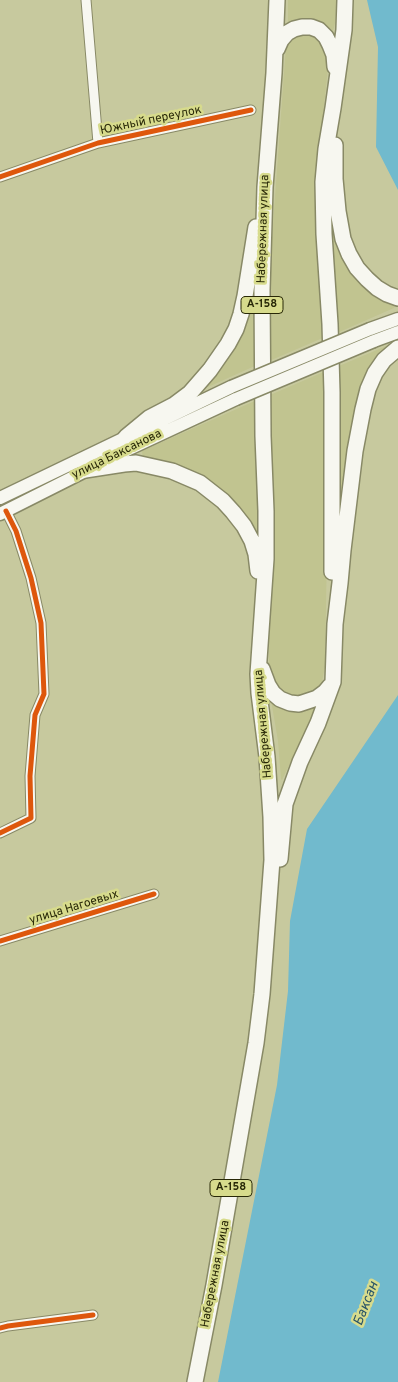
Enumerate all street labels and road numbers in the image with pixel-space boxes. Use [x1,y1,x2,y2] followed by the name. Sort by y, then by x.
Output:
[99,103,203,139] street label: Южный переулок
[255,174,273,284] street label: Набережная улица
[241,296,283,314] road number: А-158
[70,427,164,483] street label: улица Баксанова
[252,669,276,779] street label: Набережная улица
[28,888,120,928] street label: улица Нагоевых
[210,1180,252,1196] road number: А-158
[199,1219,233,1329] street label: Набережная улица

